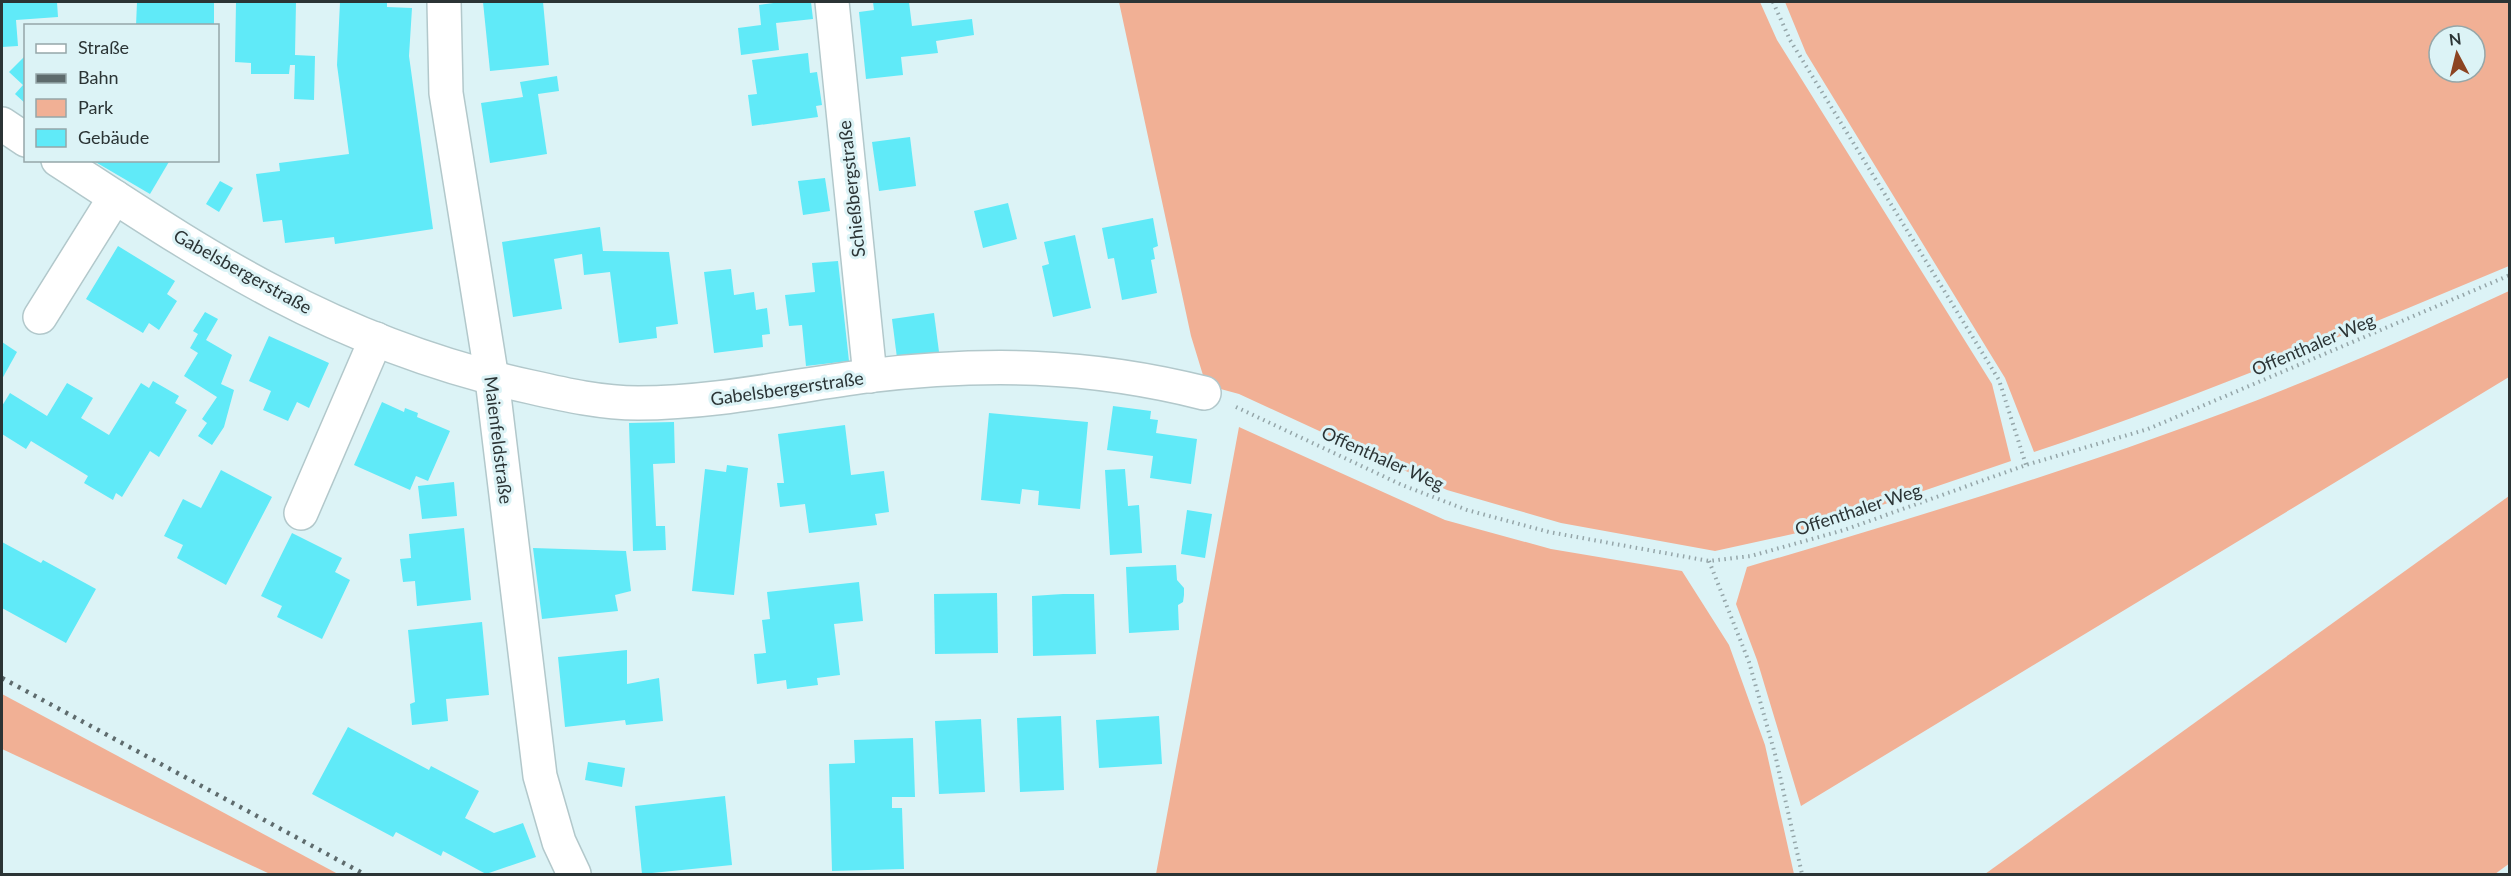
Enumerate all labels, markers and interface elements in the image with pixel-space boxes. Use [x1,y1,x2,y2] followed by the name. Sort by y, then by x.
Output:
[24,24,219,162] legend
[2427,24,2487,84] north arrow
[2448,28,2462,49] text: N
[78,36,129,58] text: Straße
[78,66,119,88] text: Bahn
[78,96,114,118] text: Park
[833,120,869,258] street label: Schießbergstraße
[78,126,149,148] text: Gebäude
[170,224,316,318] street label: Gabelsbergerstraße
[2248,308,2378,380] street label: Offenthaler Weg
[709,366,865,410] street label: Gabelsbergerstraße
[480,375,518,505] street label: Maienfeldstraße
[1318,421,1448,495] street label: Offenthaler Weg
[1792,478,1924,540] street label: Offenthaler Weg

